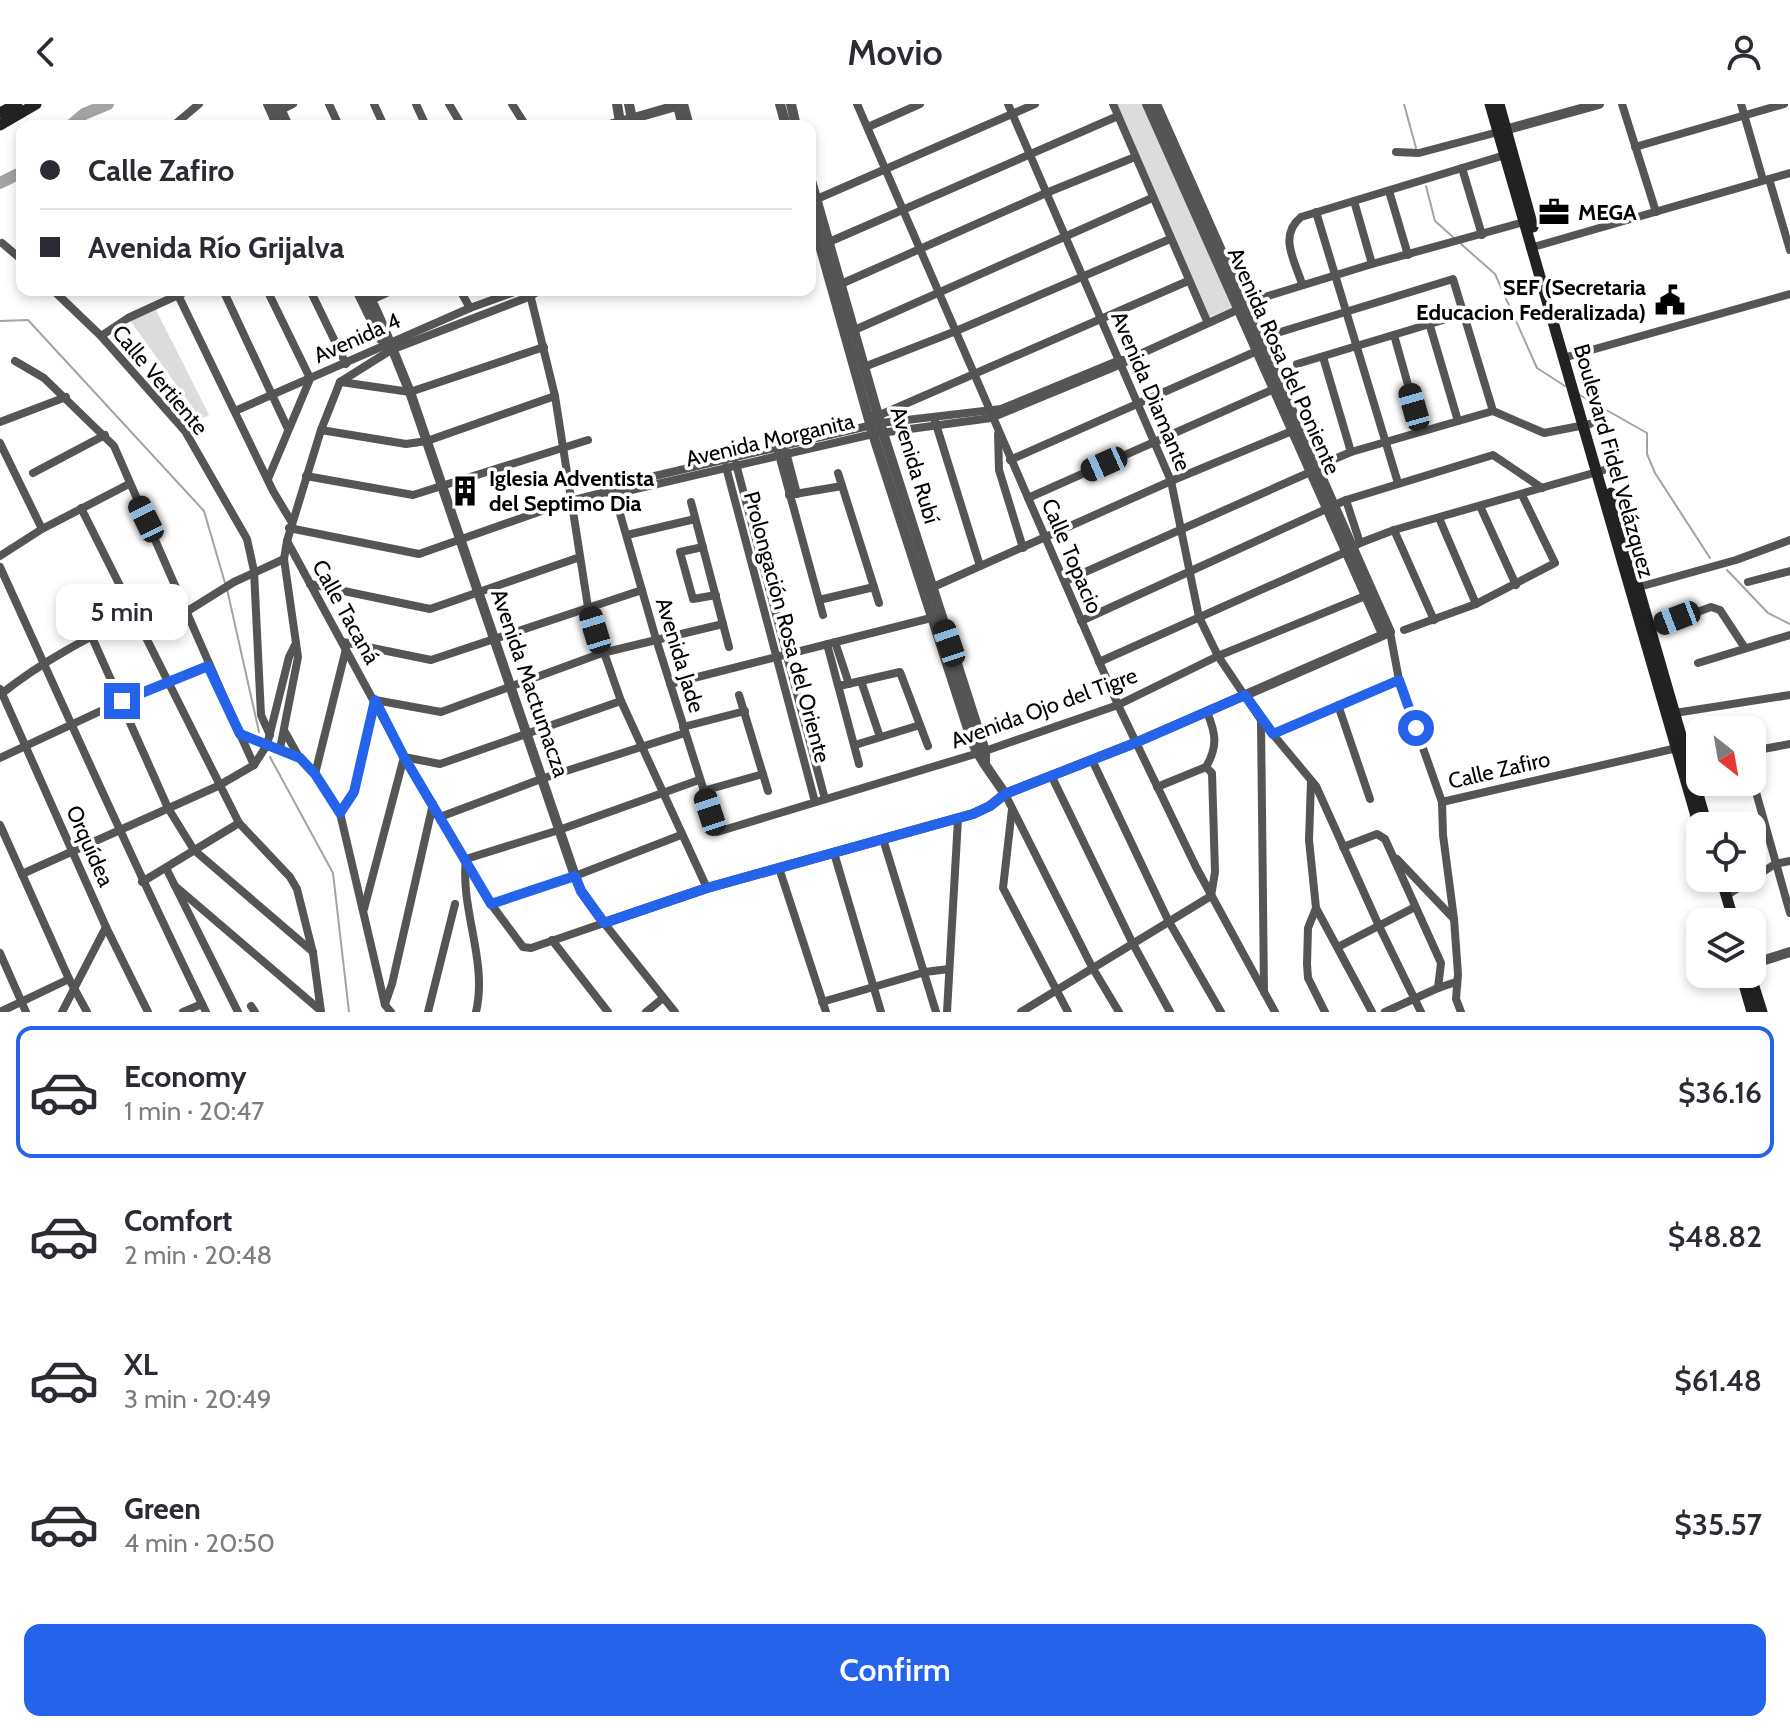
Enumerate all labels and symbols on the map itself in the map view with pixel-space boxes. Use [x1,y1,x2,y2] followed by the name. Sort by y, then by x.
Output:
[1537,195,1571,229] office icon: MEGA
[1578,199,1637,226] place label: MEGA
[1222,243,1346,479] street label: Avenida Rosa del Poniente
[1416,274,1646,326] place label: SEF (Secretaria Educacion Federalizada)
[1653,283,1687,317] public building icon: SEF (Secretaria Educacion Federalizada)
[309,307,405,369] street label: Avenida 4
[1105,307,1197,475] street label: Avenida Diamante
[106,320,214,440] street label: Calle Vertiente
[1568,341,1660,581] street label: Boulevard Fidel Velázquez
[1396,381,1432,433] car
[884,403,946,527] street label: Avenida Rubí
[683,407,857,473] street label: Avenida Morganita
[1077,443,1131,485] car
[489,465,654,517] place label: Iglesia Adventista del Septimo Dia
[448,474,482,508] building icon: Iglesia Adventista del Septimo Dia
[738,488,836,766] street label: Prolongación Rosa del Oriente
[125,492,167,546] car
[1036,494,1108,618] street label: Calle Topacio
[306,555,386,669] street label: Calle Tacaná
[56,585,188,641] callout: 5 min
[485,585,575,781] street label: Avenida Mactumacza
[650,594,710,716] street label: Avenida Jade
[1650,598,1704,638] car
[577,604,613,656] car
[930,616,968,670] car
[947,662,1141,754] street label: Avenida Ojo del Tigre
[104,683,140,719] route end
[1398,710,1434,746] route start
[1686,716,1766,796] north arrow
[1445,745,1553,795] street label: Calle Zafiro
[691,785,729,839] car
[60,801,120,891] street label: Orquídea

